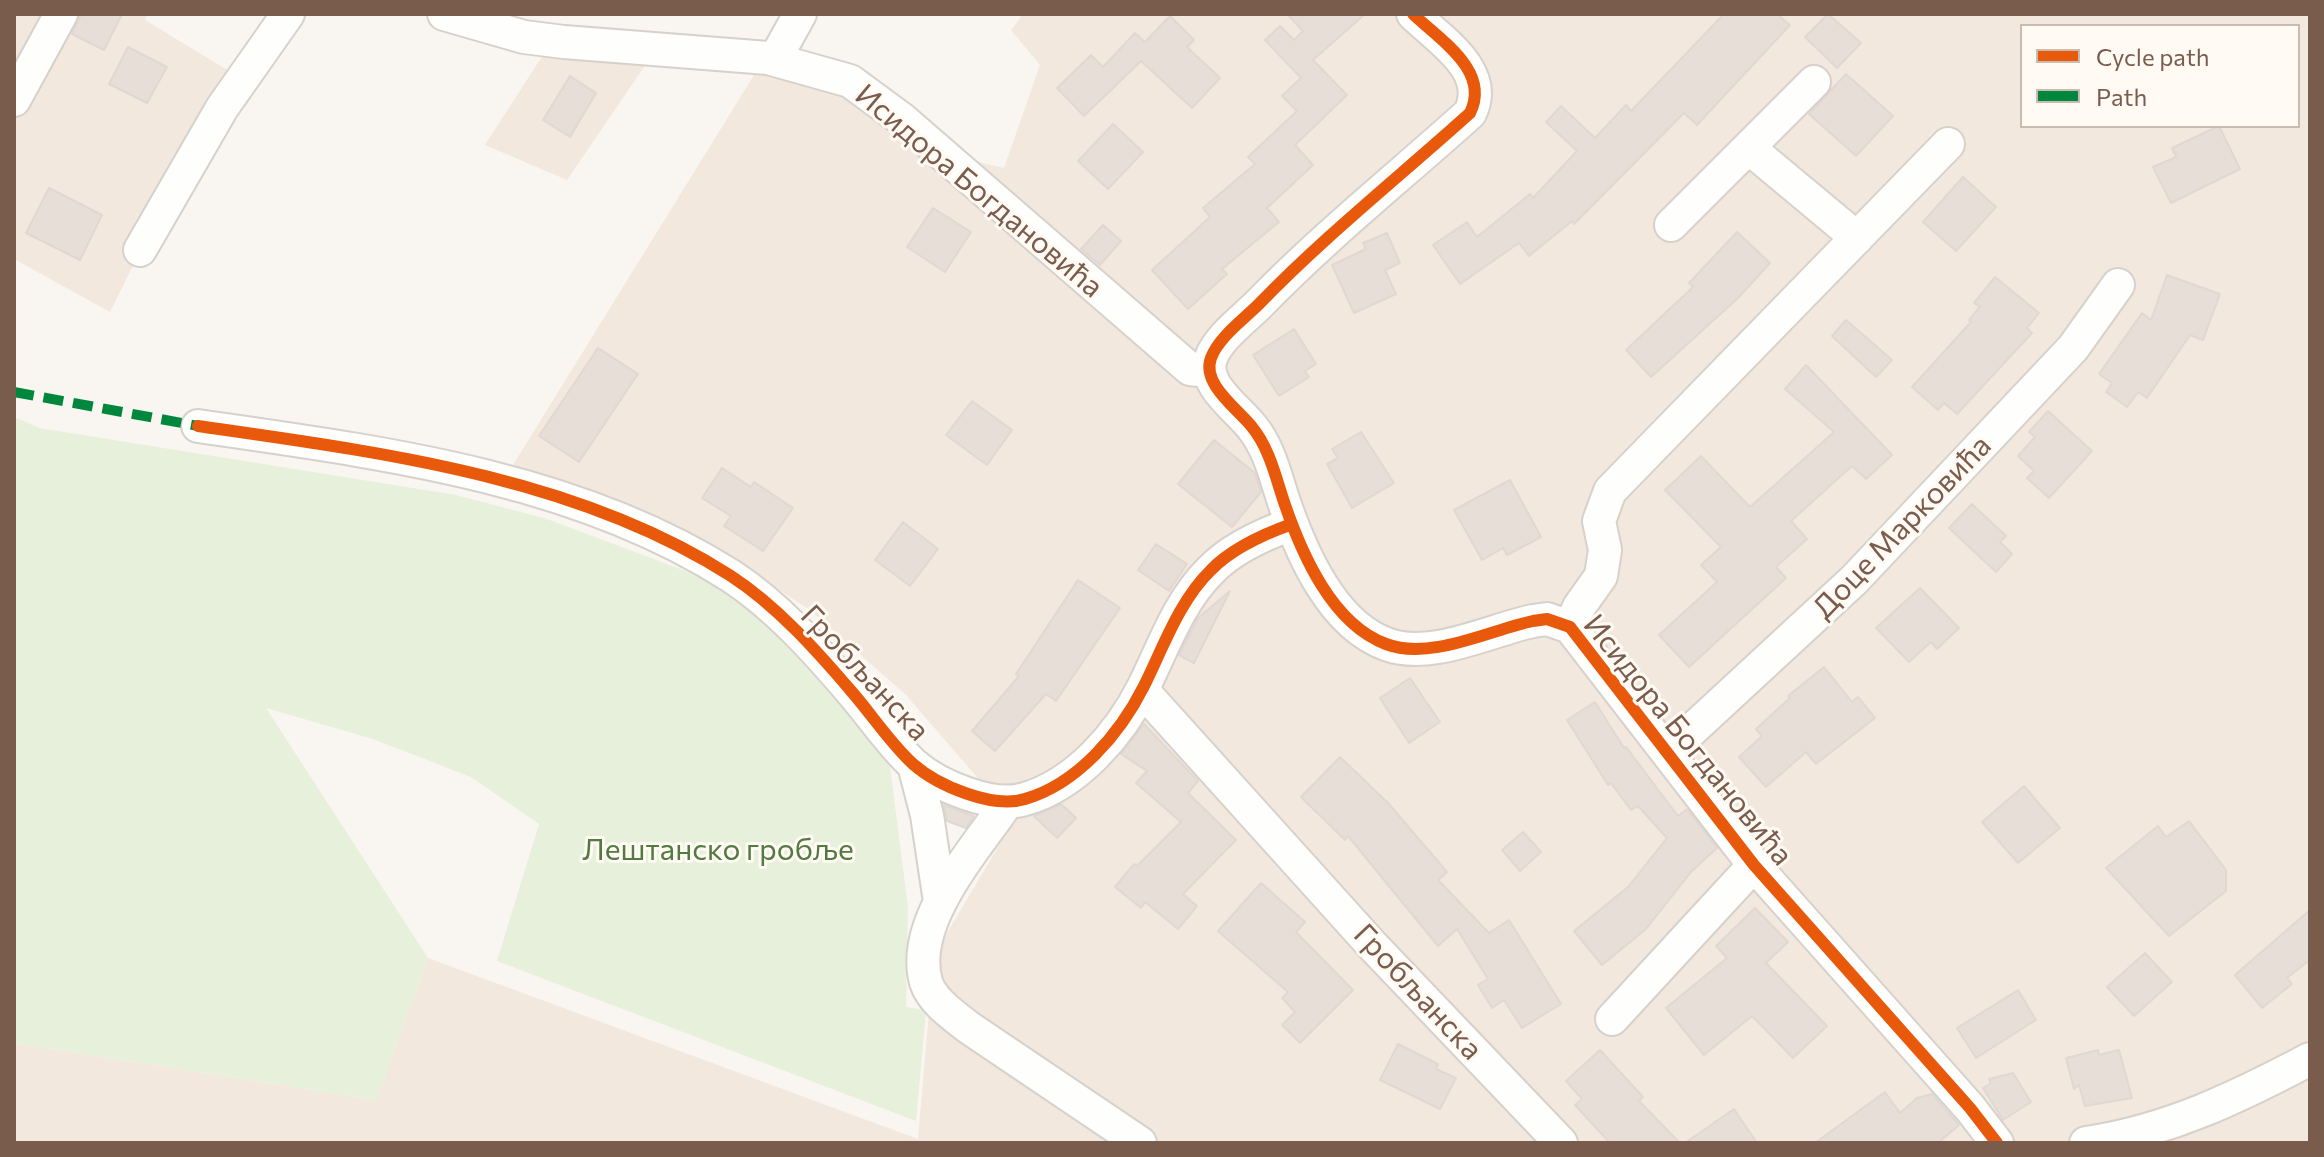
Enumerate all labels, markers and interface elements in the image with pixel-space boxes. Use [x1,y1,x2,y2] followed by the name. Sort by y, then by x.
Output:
[2020,24,2300,128] legend
[2096,42,2210,71] text: Cycle path
[848,77,1110,305] street label: Исидора Богдановића
[2096,82,2147,111] text: Path
[1805,428,1999,626] street label: Доце Марковића
[793,598,937,748] street label: Гробљанска
[1576,607,1800,873] street label: Исидора Богдановића
[582,832,854,868] park label: Лештанско гробље
[1346,917,1490,1067] street label: Гробљанска

